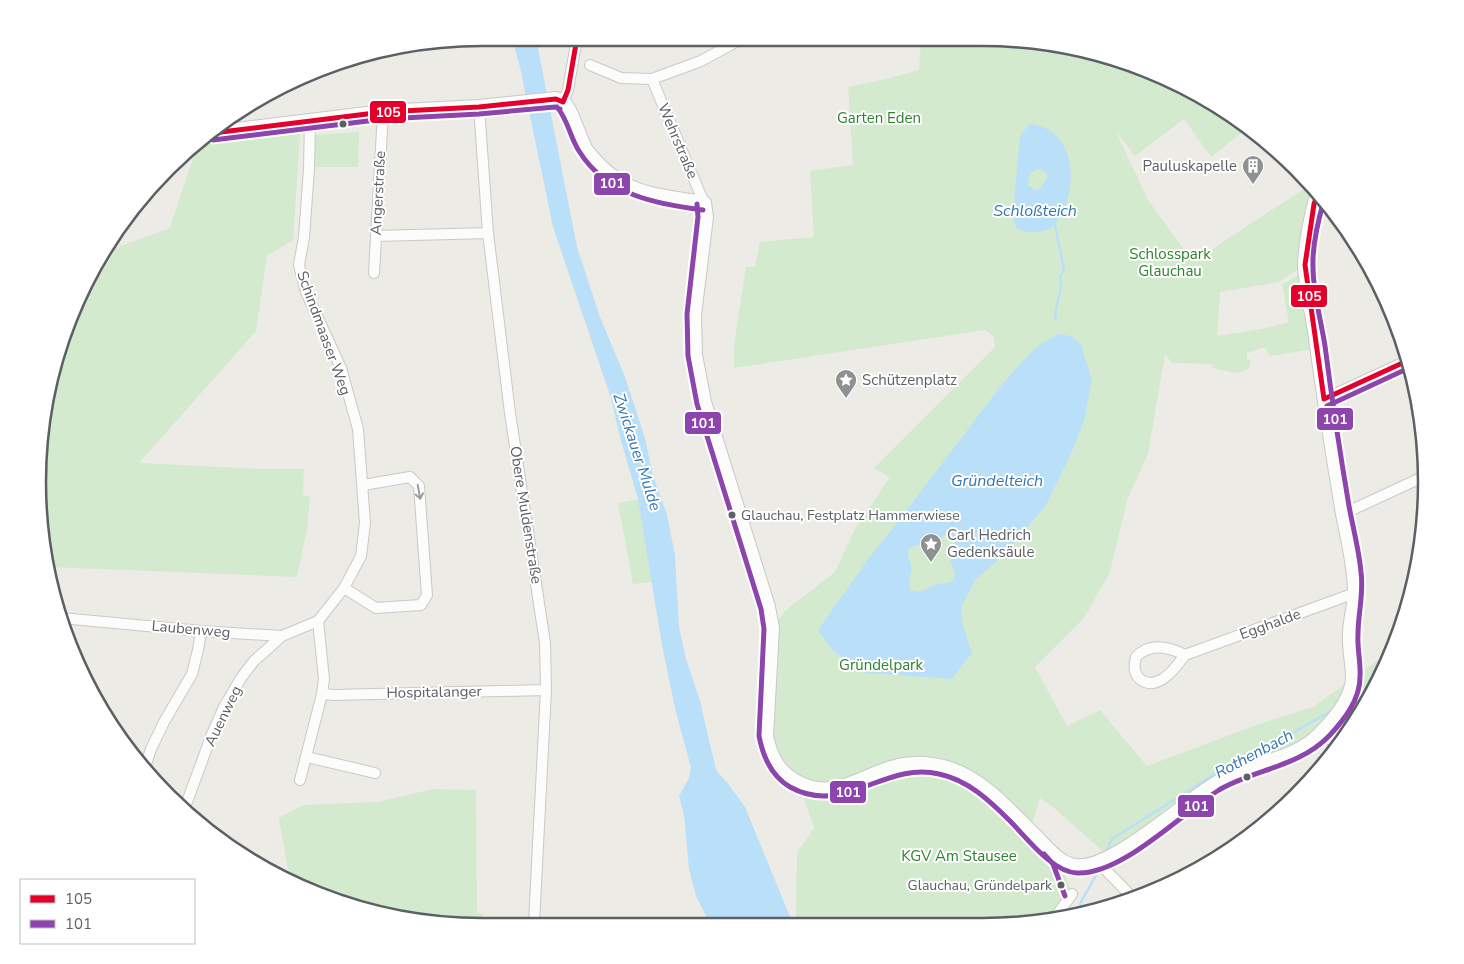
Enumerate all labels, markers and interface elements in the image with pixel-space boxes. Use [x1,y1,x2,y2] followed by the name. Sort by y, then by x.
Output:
[369,100,407,124] line badge: 105
[653,100,703,182] street label: Wehrstraße
[375,103,401,122] text: 105
[837,108,921,128] park label: Garten Eden
[338,119,348,129] unlabelled marker
[366,150,390,236] street label: Angerstraße
[1241,154,1265,185] building icon: Pauluskapelle
[1143,156,1237,176] place label: Pauluskapelle
[593,172,631,196] line badge: 101
[599,174,625,193] text: 101
[993,200,1077,222] water label: Schloßteich
[1129,244,1211,281] park label: Schlosspark Glauchau
[292,268,356,398] street label: Schindmaaser Weg
[1290,284,1328,308] line badge: 105
[1296,287,1322,306] text: 105
[834,368,858,399] place icon: Schützenplatz
[862,370,957,390] place label: Schützenplatz
[608,390,667,514] water label: Zwickauer Mulde
[1316,407,1354,431] line badge: 101
[1322,410,1348,429] text: 101
[684,411,722,435] line badge: 101
[690,414,716,433] text: 101
[505,445,547,585] street label: Obere Muldenstraße
[951,470,1043,492] water label: Gründelteich
[414,484,424,500] one-way arrow
[741,506,960,525] place label: Glauchau, Festplatz Hammerwiese
[727,510,737,520] marker: Glauchau, Festplatz Hammerwiese
[947,525,1034,562] place label: Carl Hedrich Gedenksäule
[919,532,943,563] place icon: Carl Hedrich Gedenksäule
[1237,604,1303,644] street label: Egghalde
[151,616,231,642] street label: Laubenweg
[839,655,923,675] park label: Gründelpark
[386,681,483,703] street label: Hospitalanger
[200,682,246,750] street label: Auenweg
[1211,724,1297,784] water label: Rothenbach
[1242,772,1252,782] unlabelled marker
[829,780,867,804] line badge: 101
[835,783,861,802] text: 101
[1177,794,1215,818] line badge: 101
[1183,797,1209,816] text: 101
[901,846,1017,866] park label: KGV Am Stausee
[908,876,1053,895] place label: Glauchau, Gründelpark
[20,879,195,944] legend
[1056,880,1066,890] marker: Glauchau, Gründelpark
[65,889,92,909] text: 105
[65,914,92,934] text: 101

